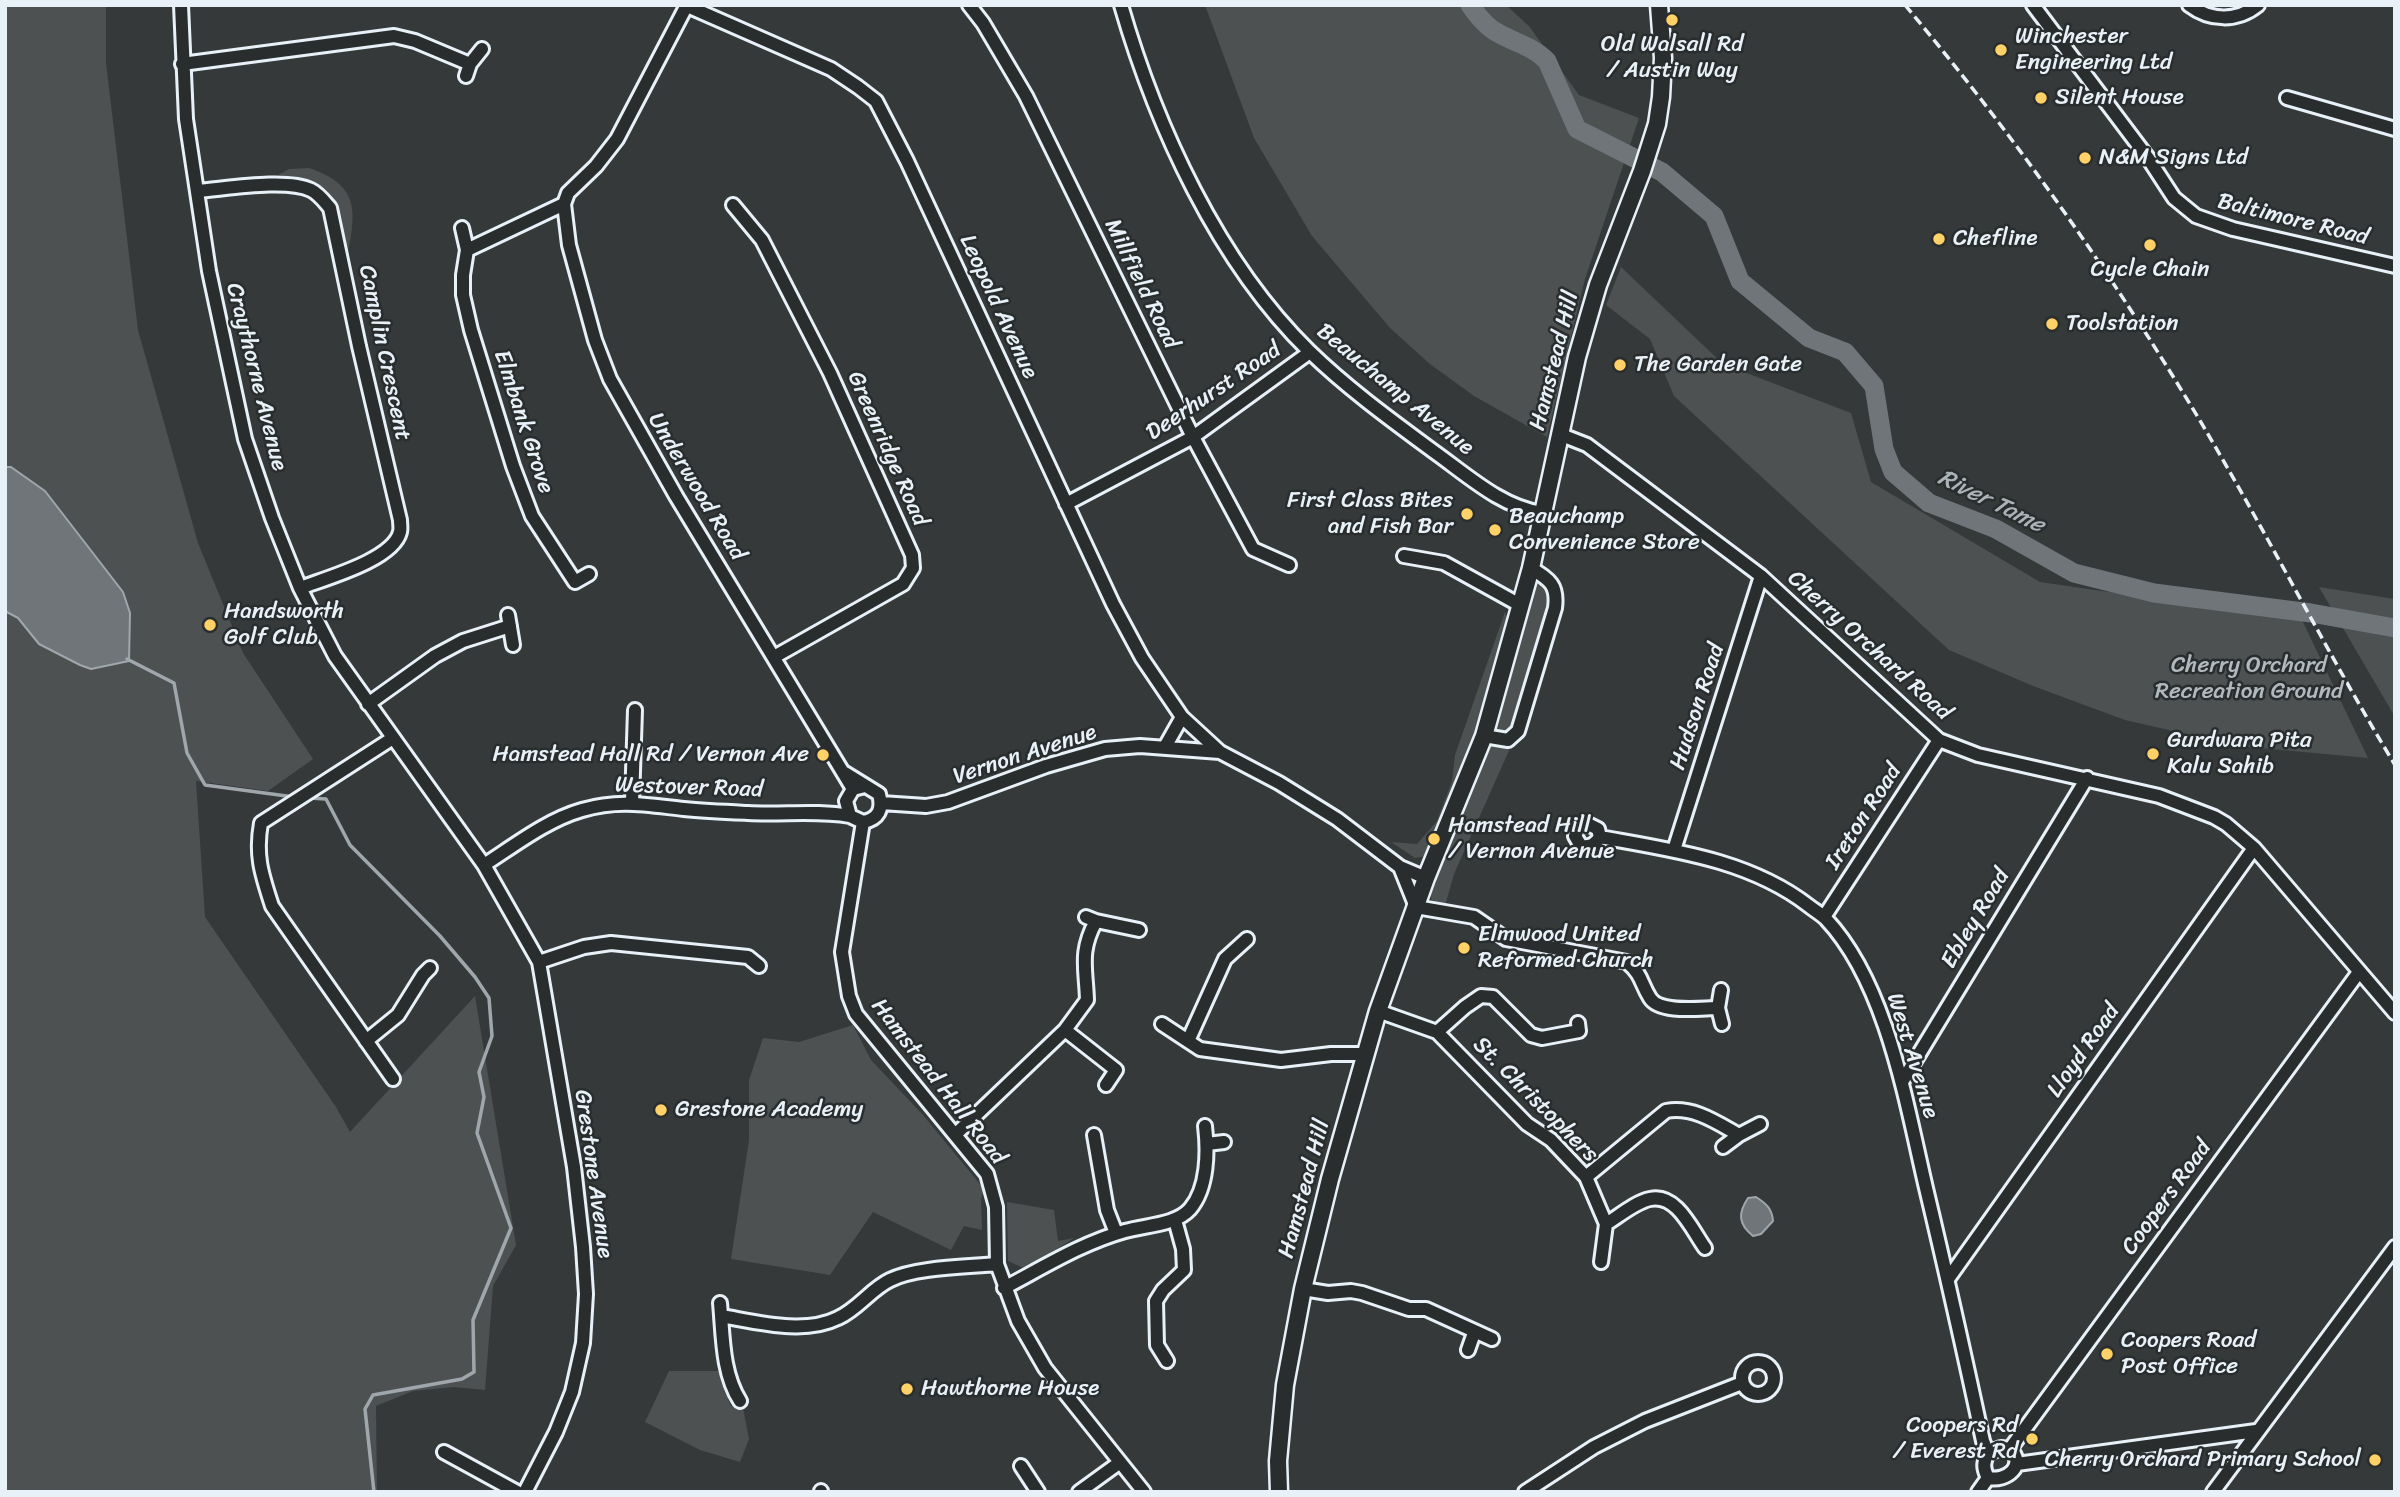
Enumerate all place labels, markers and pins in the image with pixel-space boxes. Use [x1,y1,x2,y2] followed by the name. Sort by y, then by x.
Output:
[1664,12,1680,28] marker: Old Walsall Rd / Austin Way
[2015,23,2172,77] place label: Winchester Engineering Ltd
[1601,31,1743,85] place label: Old Walsall Rd / Austin Way
[1993,42,2009,58] marker: Winchester Engineering Ltd
[2055,84,2184,112] place label: Silent House
[2033,90,2049,106] marker: Silent House
[2099,144,2248,172] place label: N&M Signs Ltd
[2077,150,2093,166] marker: N&M Signs Ltd
[1953,225,2038,253] place label: Chefline
[1931,231,1947,247] marker: Chefline
[2142,237,2158,253] marker: Cycle Chain
[2091,256,2209,284] place label: Cycle Chain
[2066,310,2179,338] place label: Toolstation
[2044,316,2060,332] marker: Toolstation
[1634,351,1802,379] place label: The Garden Gate
[1612,357,1628,373] marker: The Garden Gate
[1287,487,1453,541] place label: First Class Bites and Fish Bar
[1509,503,1700,557] place label: Beauchamp Convenience Store
[1459,506,1475,522] marker: First Class Bites and Fish Bar
[1487,522,1503,538] marker: Beauchamp Convenience Store
[224,598,344,652] place label: Handsworth Golf Club
[202,617,218,633] marker: Handsworth Golf Club
[2167,727,2312,781] place label: Gurdwara Pita Kalu Sahib
[493,741,809,769] place label: Hamstead Hall Rd / Vernon Ave
[2145,746,2161,762] marker: Gurdwara Pita Kalu Sahib
[815,747,831,763] marker: Hamstead Hall Rd / Vernon Ave
[1448,812,1614,866] place label: Hamstead Hill / Vernon Avenue
[1426,831,1442,847] marker: Hamstead Hill / Vernon Avenue
[1478,921,1654,975] place label: Elmwood United Reformed Church
[1456,940,1472,956] marker: Elmwood United Reformed Church
[675,1096,863,1124] place label: Grestone Academy
[653,1102,669,1118] marker: Grestone Academy
[2121,1327,2256,1381] place label: Coopers Road Post Office
[2099,1346,2115,1362] marker: Coopers Road Post Office
[921,1375,1099,1403] place label: Hawthorne House
[899,1381,915,1397] marker: Hawthorne House
[1893,1412,2018,1466] place label: Coopers Rd / Everest Rd
[2024,1431,2040,1447] marker: Coopers Rd / Everest Rd
[2045,1446,2361,1474] place label: Cherry Orchard Primary School
[2367,1452,2383,1468] marker: Cherry Orchard Primary School

